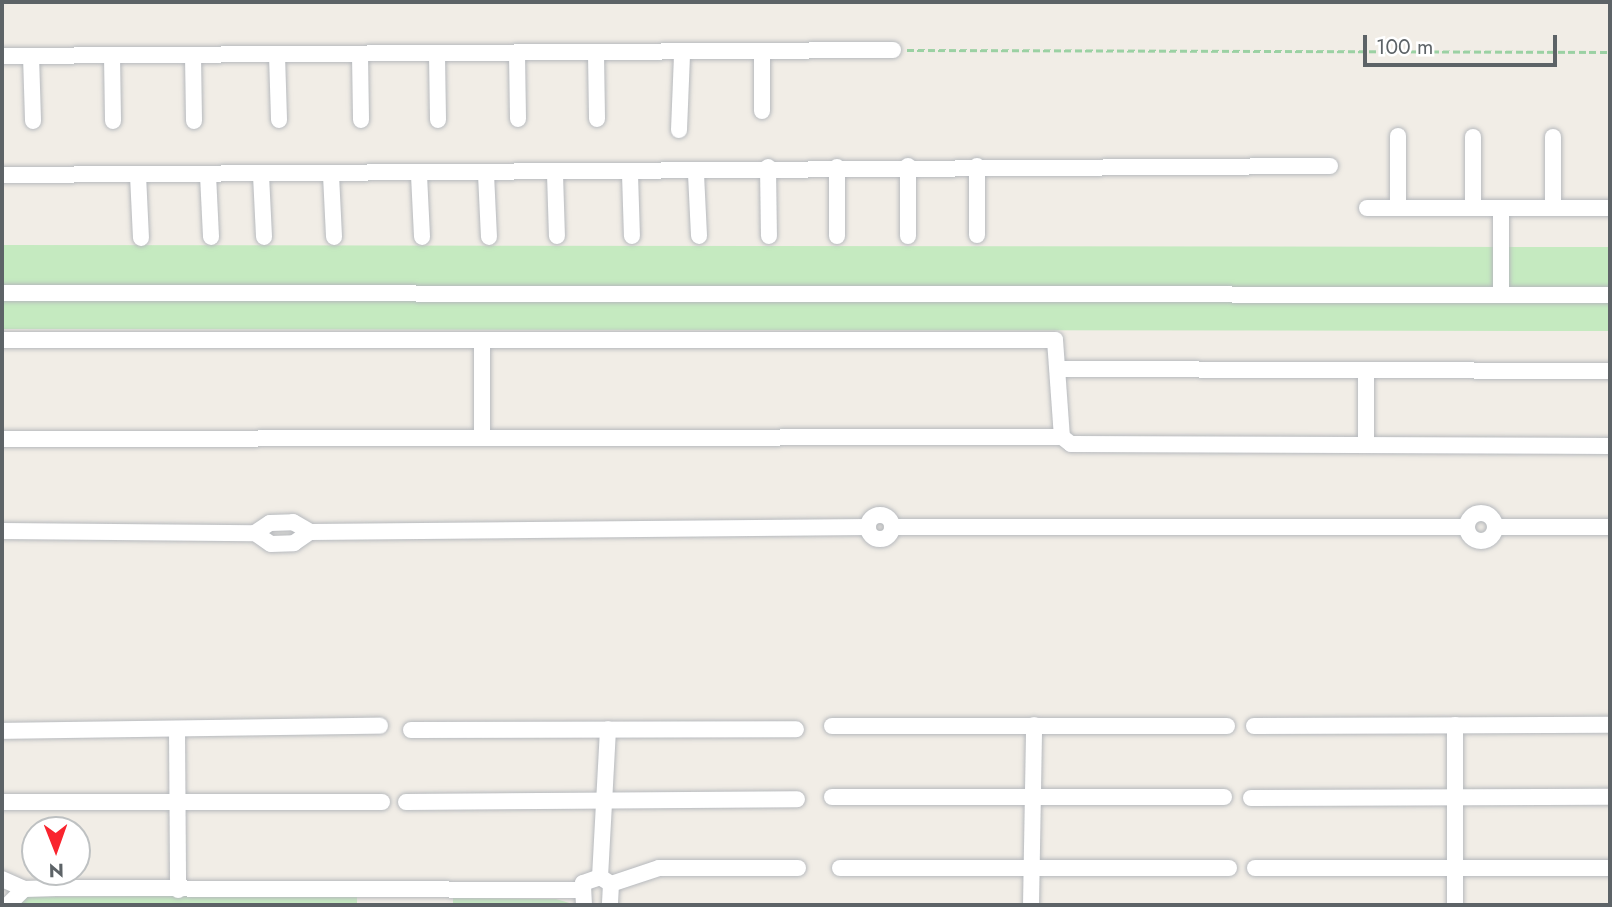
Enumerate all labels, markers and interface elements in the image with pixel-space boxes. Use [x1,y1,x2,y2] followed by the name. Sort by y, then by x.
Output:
[1367,21,1561,65] scale bar
[1376,32,1433,62] text: 100 m
[21,816,91,886] north arrow
[49,857,64,884] text: N

